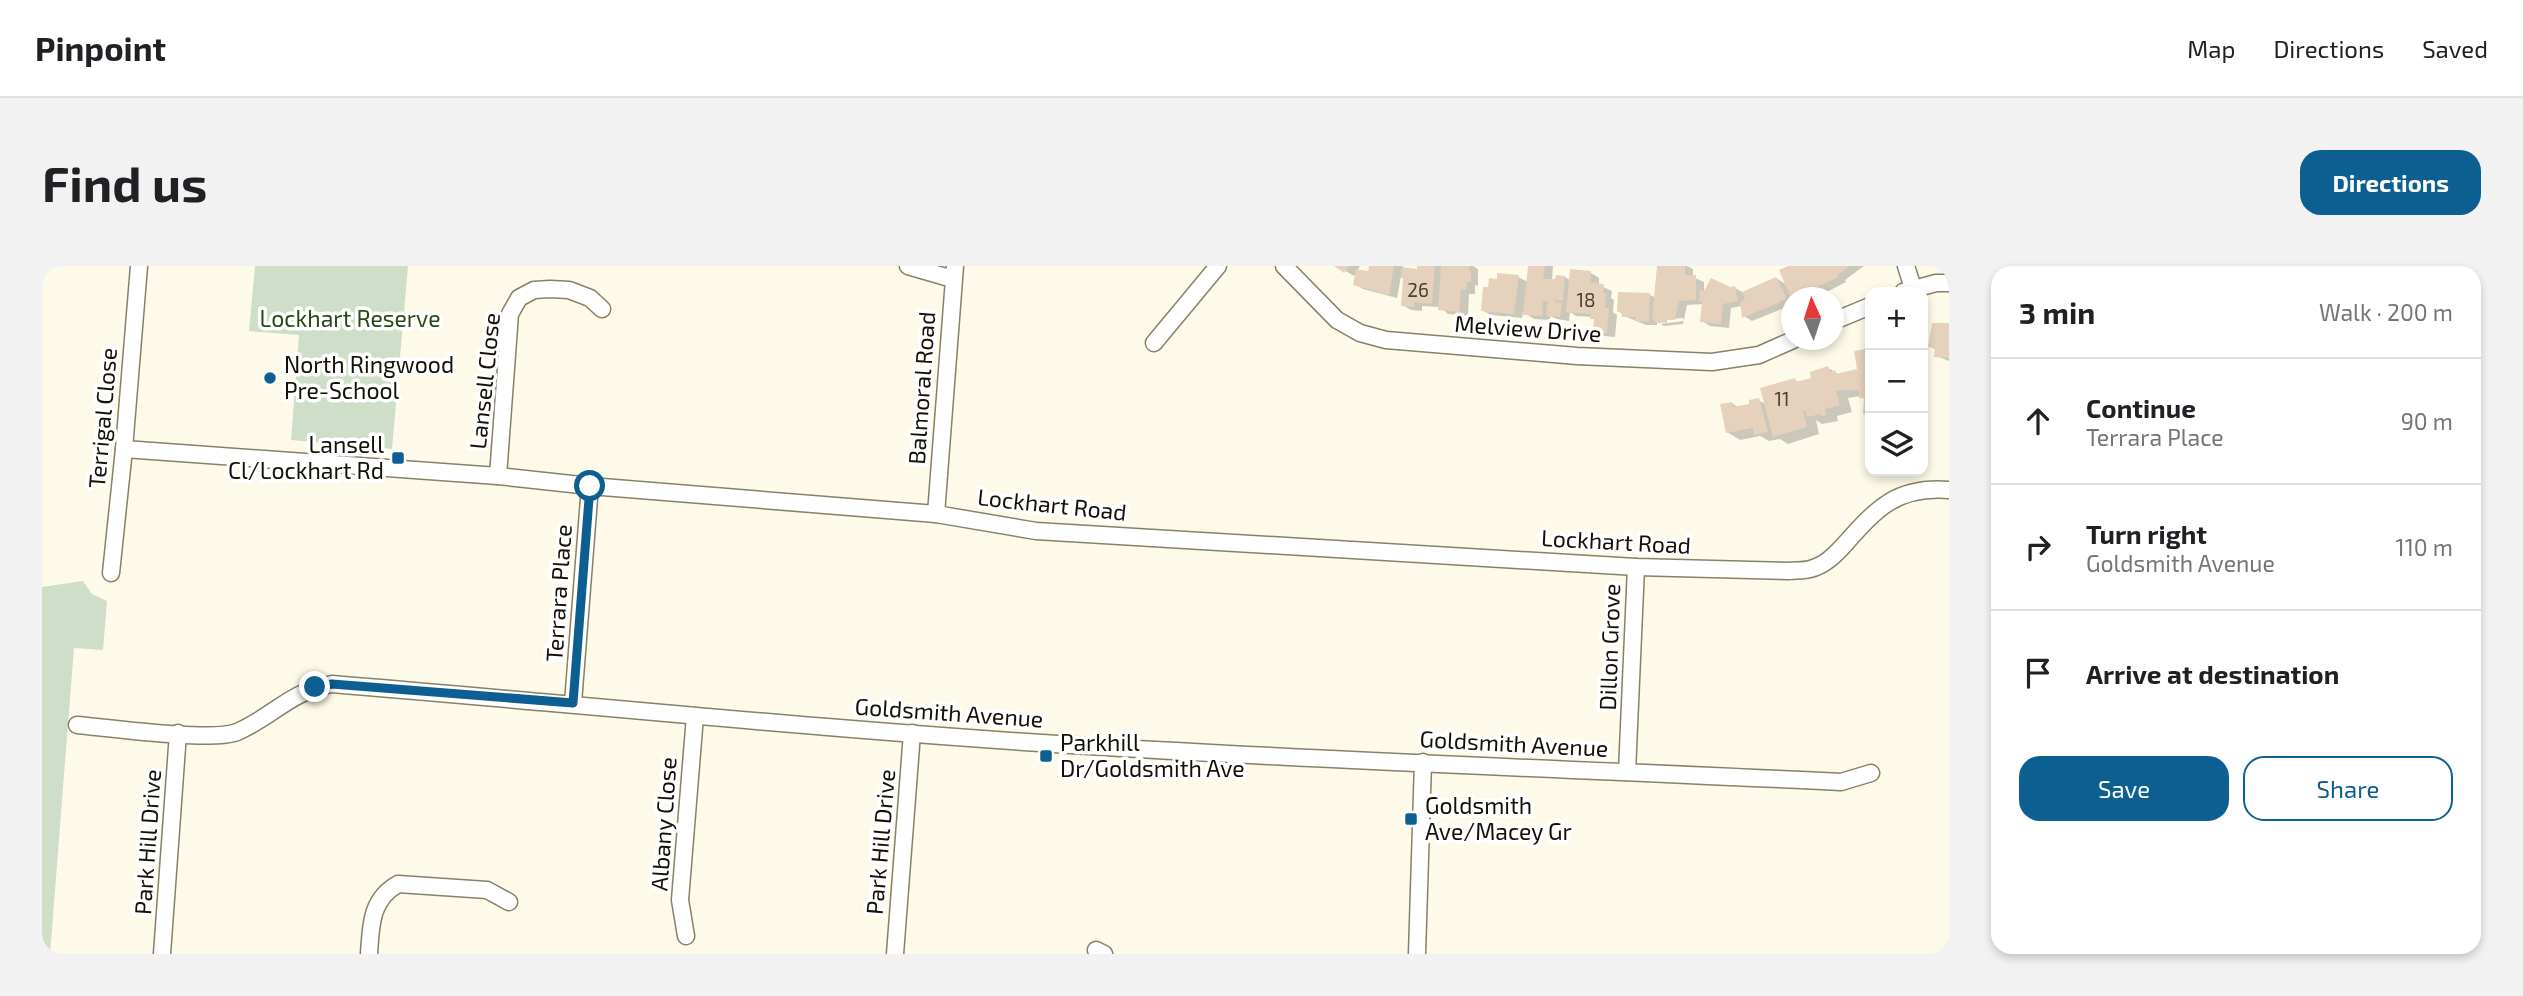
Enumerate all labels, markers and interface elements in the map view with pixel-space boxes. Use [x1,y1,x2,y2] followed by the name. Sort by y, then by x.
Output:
[35,28,166,68] text: Pinpoint
[2187,34,2235,63] text: Map
[2273,34,2384,63] text: Directions
[2422,34,2488,63] text: Saved
[2300,150,2481,215] button: Directions
[42,153,207,212] text: Find us
[1407,278,1429,301] house number: 26
[1781,287,1844,350] north arrow
[1865,287,1928,476] map controls
[1865,287,1928,350] button: +
[1576,288,1596,311] house number: 18
[2019,294,2095,330] text: 3 min
[2319,298,2453,326] text: Walk · 200 m
[259,304,441,332] park label: Lockhart Reserve
[1454,309,1603,347] street label: Melview Drive
[463,311,505,451] street label: Lansell Close
[902,311,940,465] street label: Balmoral Road
[82,346,122,489] street label: Terrigal Close
[284,350,454,404] place label: North Ringwood Pre-School
[1865,350,1928,413] button: −
[262,370,278,386] marker: North Ringwood Pre-School
[1774,387,1790,410] house number: 11
[2086,392,2196,423] text: Continue
[2019,402,2057,440] icon: ahead
[2401,407,2453,435] text: 90 m
[1865,413,1928,476] button: layers
[2086,423,2224,451] text: Terrara Place
[228,430,384,484] place label: Lansell Cl/Lockhart Rd
[390,450,406,466] marker: Lansell Cl/Lockhart Rd
[574,470,605,501] route start
[976,482,1128,526] street label: Lockhart Road
[2086,518,2207,549] text: Turn right
[539,523,577,663] street label: Terrara Place
[1540,523,1692,559] street label: Lockhart Road
[2019,528,2057,566] icon: right
[2396,533,2453,561] text: 110 m
[2086,549,2275,577] text: Goldsmith Avenue
[1593,583,1625,711] street label: Dillon Grove
[2019,654,2057,692] icon: arrive
[2086,658,2339,689] text: Arrive at destination
[299,671,330,702] route end
[854,691,1044,733] street label: Goldsmith Avenue
[1419,724,1609,762] street label: Goldsmith Avenue
[1060,728,1245,782] place label: Parkhill Dr/Goldsmith Ave
[1038,748,1054,764] marker: Parkhill Dr/Goldsmith Ave
[644,756,682,892] street label: Albany Close
[2019,756,2229,821] button: Save
[2243,756,2453,821] button: Share
[128,768,166,916] street label: Park Hill Drive
[860,768,900,916] street label: Park Hill Drive
[1425,791,1572,845] place label: Goldsmith Ave/Macey Gr
[1403,811,1419,827] marker: Goldsmith Ave/Macey Gr

